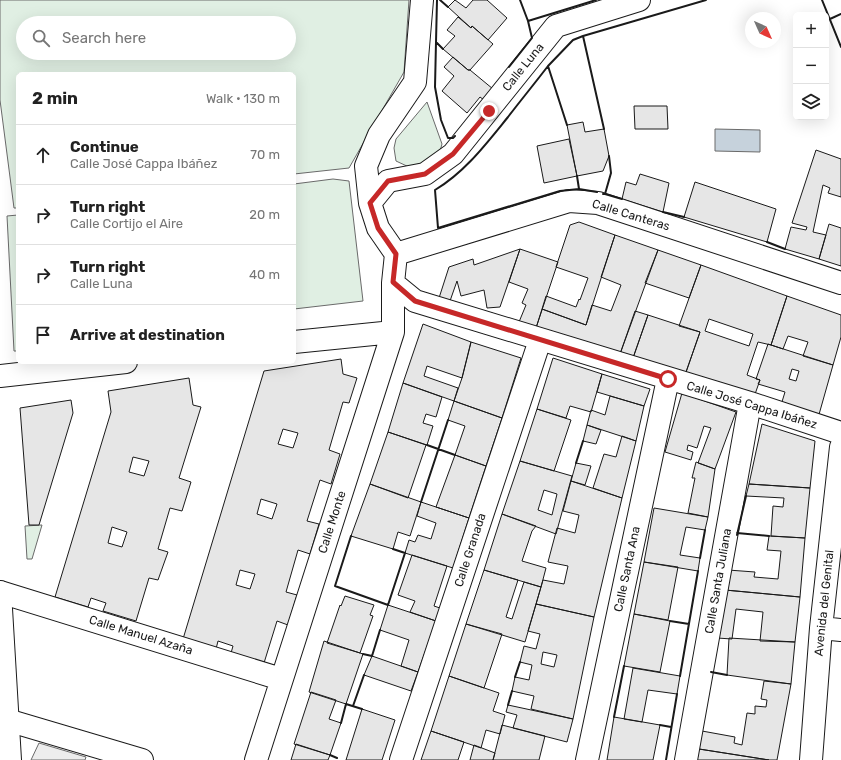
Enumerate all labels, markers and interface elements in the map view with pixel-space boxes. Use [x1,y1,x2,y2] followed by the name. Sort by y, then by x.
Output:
[745,12,781,48] north arrow
[793,12,829,120] map controls
[793,12,829,48] button: +
[16,16,296,60] search box
[30,27,52,49] icon: search
[62,29,146,47] text: Search here
[499,40,547,94] street label: Calle Luna
[793,48,829,84] button: −
[793,84,829,120] button: layers
[32,88,78,108] text: 2 min
[206,91,280,106] text: Walk · 130 m
[480,102,498,120] route end
[70,138,139,156] text: Continue
[32,144,54,166] icon: ahead
[250,147,280,162] text: 70 m
[70,156,217,171] text: Calle José Cappa Ibáñez
[590,197,672,233] street label: Calle Canteras
[70,198,145,216] text: Turn right
[32,204,54,226] icon: right
[249,207,280,222] text: 20 m
[70,216,183,231] text: Calle Cortijo el Aire
[70,258,145,276] text: Turn right
[32,264,54,286] icon: right
[249,267,280,282] text: 40 m
[70,276,133,291] text: Calle Luna
[32,324,54,346] icon: arrive
[70,326,225,344] text: Arrive at destination
[659,370,677,388] route start
[685,378,819,432] street label: Calle José Cappa Ibáñez
[315,489,349,555] street label: Calle Monte
[451,511,489,589] street label: Calle Granada
[611,525,643,613] street label: Calle Santa Ana
[702,527,734,635] street label: Calle Santa Juliana
[811,549,837,657] street label: Avenida del Genital
[87,613,195,657] street label: Calle Manuel Azaña

